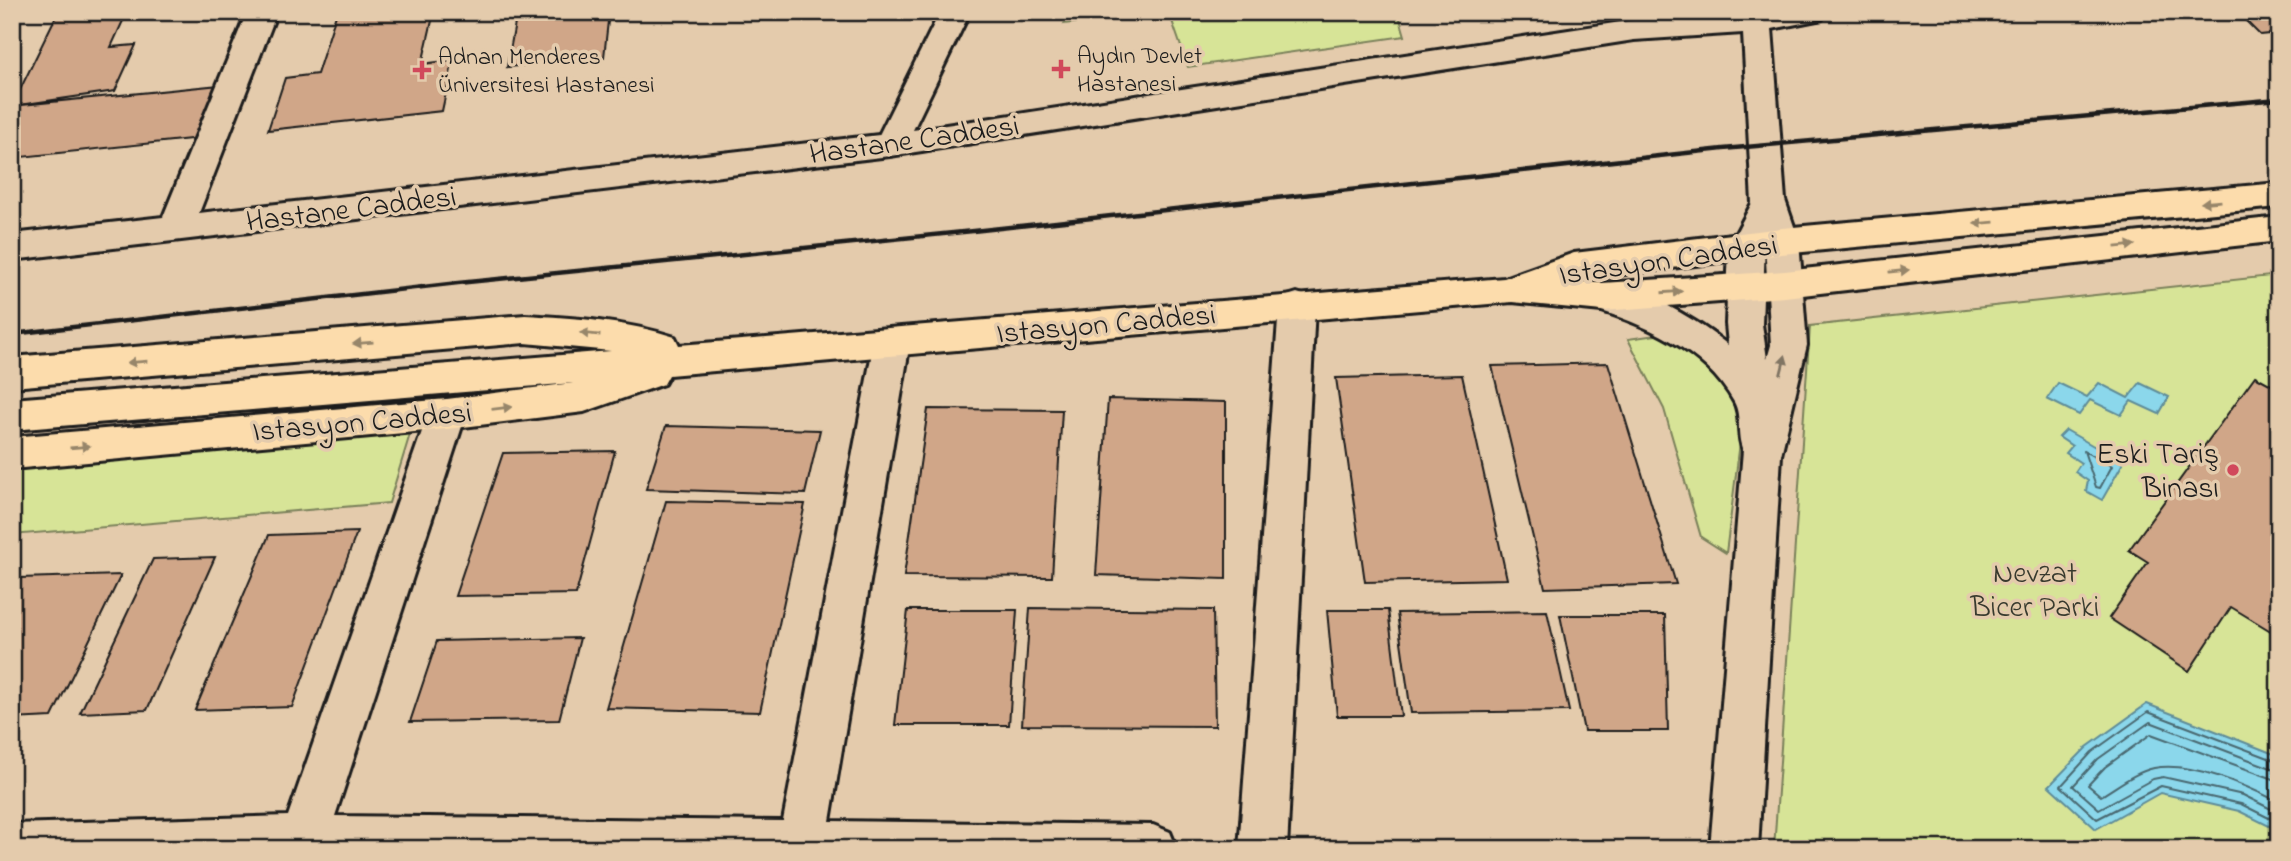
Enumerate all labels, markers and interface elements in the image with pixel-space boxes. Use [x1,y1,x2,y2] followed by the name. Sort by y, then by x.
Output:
[1077,40,1202,103] place label: Aydın Devlet Hastanesi
[438,41,655,104] place label: Adnan Menderes Üniversitesi Hastanesi
[1051,59,1071,79] marker: Aydın Devlet Hastanesi
[412,60,432,80] marker: Adnan Menderes Üniversitesi Hastanesi
[807,105,1022,178] street label: Hastane Caddesi
[244,176,459,246] street label: Hastane Caddesi
[2200,197,2222,208] one-way arrow
[1973,218,1995,229] one-way arrow
[1557,225,1780,299] street label: Istasyon Caddesi
[2114,240,2136,251] one-way arrow
[1888,265,1910,276] one-way arrow
[1661,286,1683,297] one-way arrow
[995,294,1218,357] street label: Istasyon Caddesi
[579,328,601,339] one-way arrow
[352,338,374,349] one-way arrow
[1778,354,1789,376] one-way arrow
[126,357,148,368] one-way arrow
[251,392,474,455] street label: Istasyon Caddesi
[491,402,513,413] one-way arrow
[2096,434,2219,512] place label: Eski Tariş Binası
[69,441,91,452] one-way arrow
[2225,462,2241,478] marker: Eski Tariş Binası
[1970,553,2099,631] park label: Nevzat Bicer Parki

